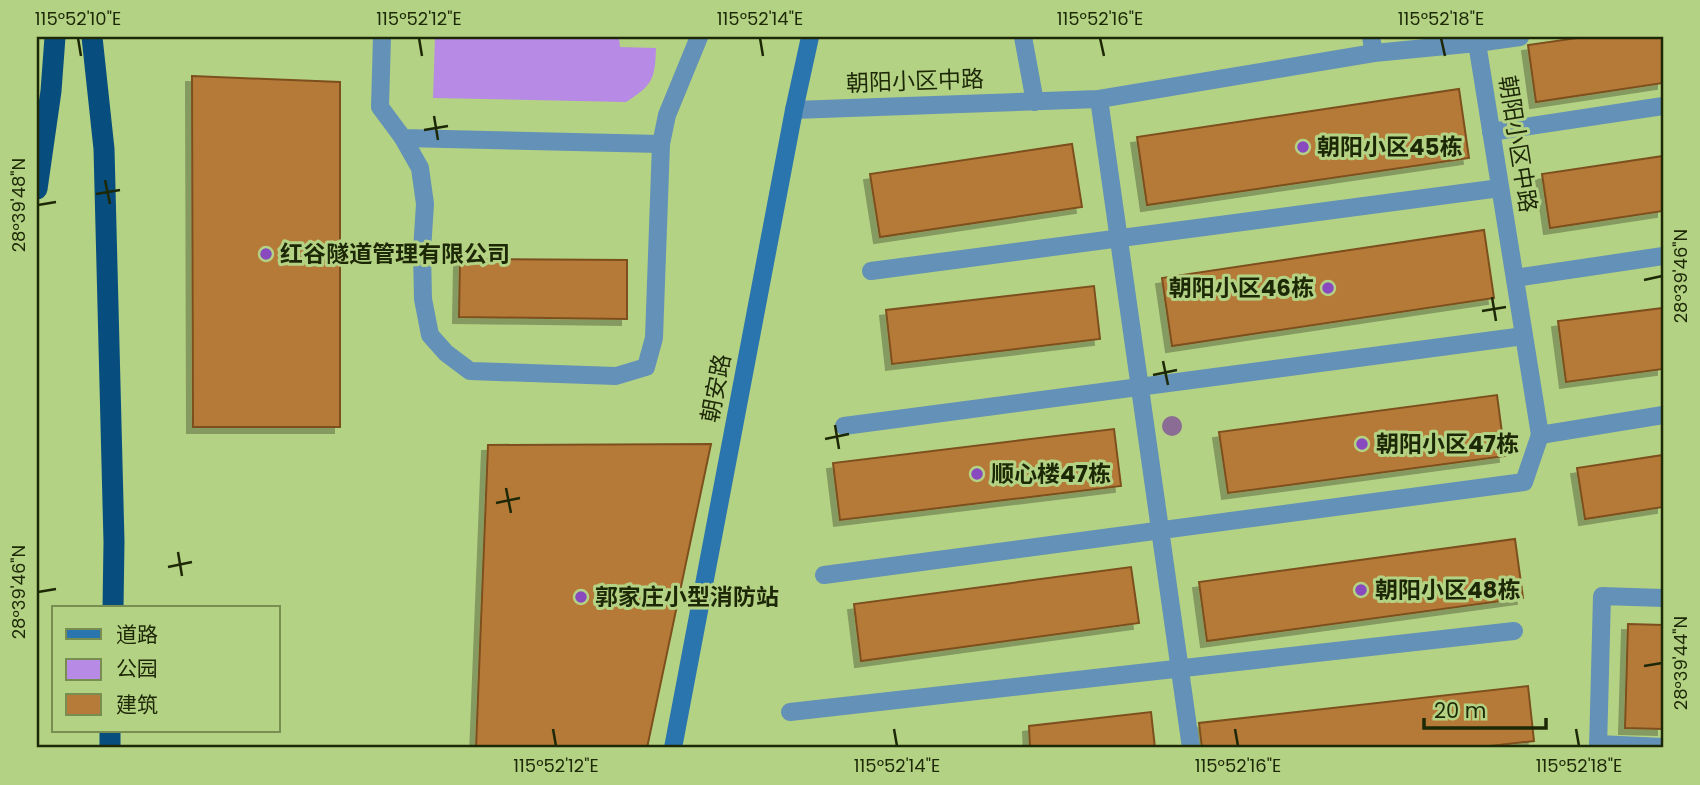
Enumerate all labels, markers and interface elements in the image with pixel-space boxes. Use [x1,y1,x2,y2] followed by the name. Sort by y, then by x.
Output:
[35,6,121,31] text: 115°52'10"E
[376,6,462,31] text: 115°52'12"E
[717,6,803,31] text: 115°52'14"E
[1057,6,1143,31] text: 115°52'16"E
[1398,6,1484,31] text: 115°52'18"E
[845,63,985,99] street label: 朝阳小区中路
[1491,73,1545,215] street label: 朝阳小区中路
[1317,131,1463,163] place label: 朝阳小区45栋
[1295,139,1311,155] marker: 朝阳小区45栋
[6,158,31,252] text: 28°39'48"N
[1668,229,1693,323] text: 28°39'46"N
[280,238,510,270] place label: 红谷隧道管理有限公司
[258,246,274,262] marker: 红谷隧道管理有限公司
[1169,272,1314,304] place label: 朝阳小区46栋
[1320,280,1336,296] marker: 朝阳小区46栋
[694,351,738,425] street label: 朝安路
[1376,428,1519,460] place label: 朝阳小区47栋
[1354,436,1370,452] marker: 朝阳小区47栋
[991,458,1111,490] place label: 顺心楼47栋
[969,466,985,482] marker: 顺心楼47栋
[6,545,31,639] text: 28°39'46"N
[1375,574,1520,606] place label: 朝阳小区48栋
[595,581,779,613] place label: 郭家庄小型消防站
[1353,582,1369,598] marker: 朝阳小区48栋
[573,589,589,605] marker: 郭家庄小型消防站
[52,606,280,732] legend
[1668,616,1693,710] text: 28°39'44"N
[116,620,158,649] text: 道路
[116,654,158,683] text: 公园
[1424,687,1546,731] scale bar
[116,690,158,719] text: 建筑
[1434,696,1487,725] text: 20 m
[513,753,599,778] text: 115°52'12"E
[854,753,940,778] text: 115°52'14"E
[1195,753,1281,778] text: 115°52'16"E
[1536,753,1622,778] text: 115°52'18"E

